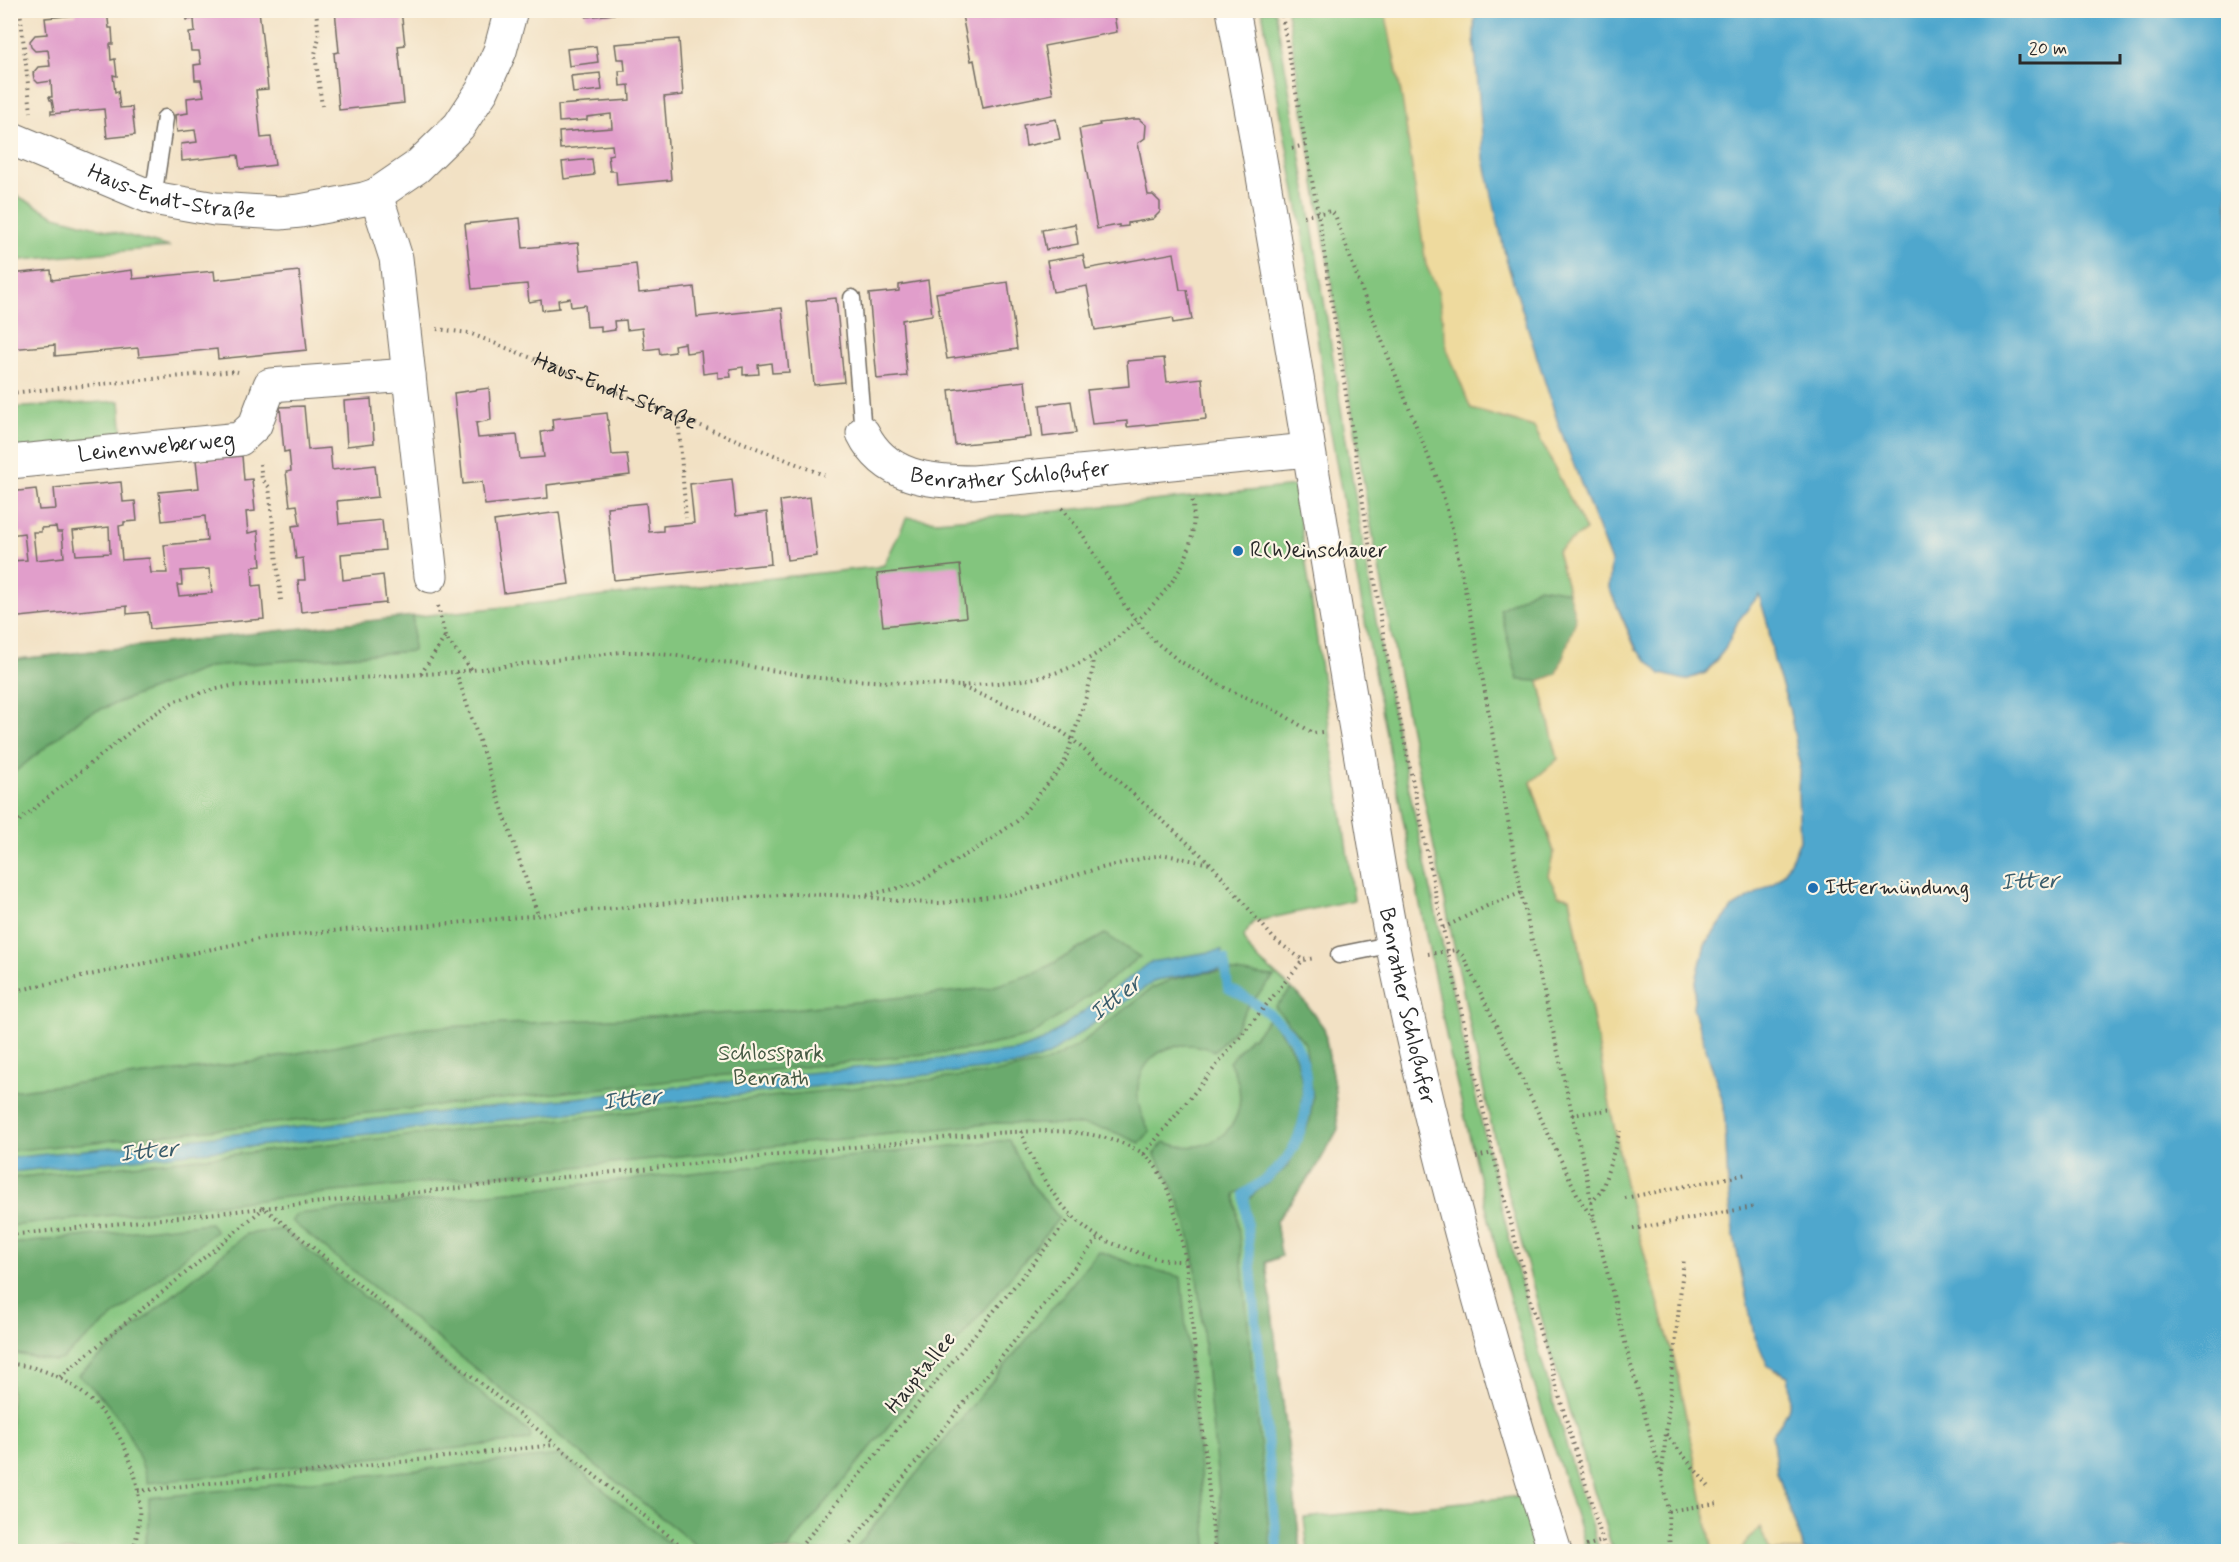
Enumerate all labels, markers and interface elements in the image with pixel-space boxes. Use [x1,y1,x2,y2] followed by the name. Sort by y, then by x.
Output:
[2020,27,2120,65] scale bar
[2029,37,2067,61] text: 20 m
[83,158,257,225] street label: Haus-Endt-Straße
[530,346,701,437] street label: Haus-Endt-Straße
[77,426,236,469] street label: Leinenweberweg
[907,455,1112,497] street label: Benrather Schloßufer
[1250,537,1387,565] place label: R(h)einschauer
[1231,544,1245,558] marker: R(h)einschauer
[2000,865,2063,899] water label: Itter
[1825,874,1969,903] place label: Ittermündung
[1806,881,1820,895] marker: Ittermündung
[1372,905,1442,1108] street label: Benrather Schloßufer
[1083,967,1151,1029] water label: Itter
[718,1040,824,1093] park label: Schlosspark Benrath
[601,1081,666,1118] water label: Itter
[118,1133,183,1170] water label: Itter
[879,1326,963,1420] street label: Hauptallee

